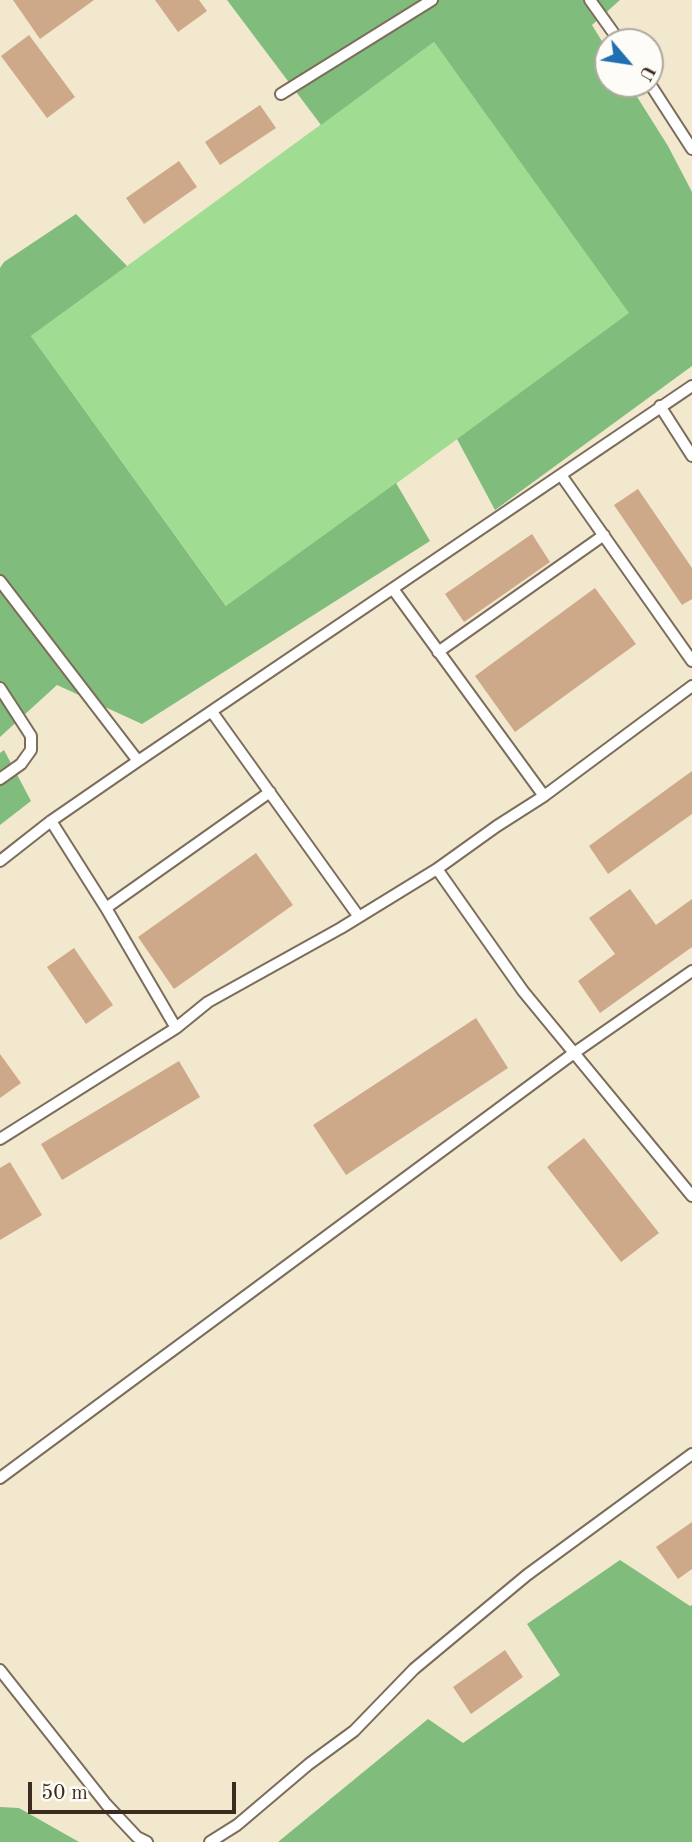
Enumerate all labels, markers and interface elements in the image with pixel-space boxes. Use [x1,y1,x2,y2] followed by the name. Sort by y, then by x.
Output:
[594,28,664,98] north arrow
[634,61,658,84] text: U
[32,1769,240,1813] scale bar
[41,1783,88,1804] text: 50 m

